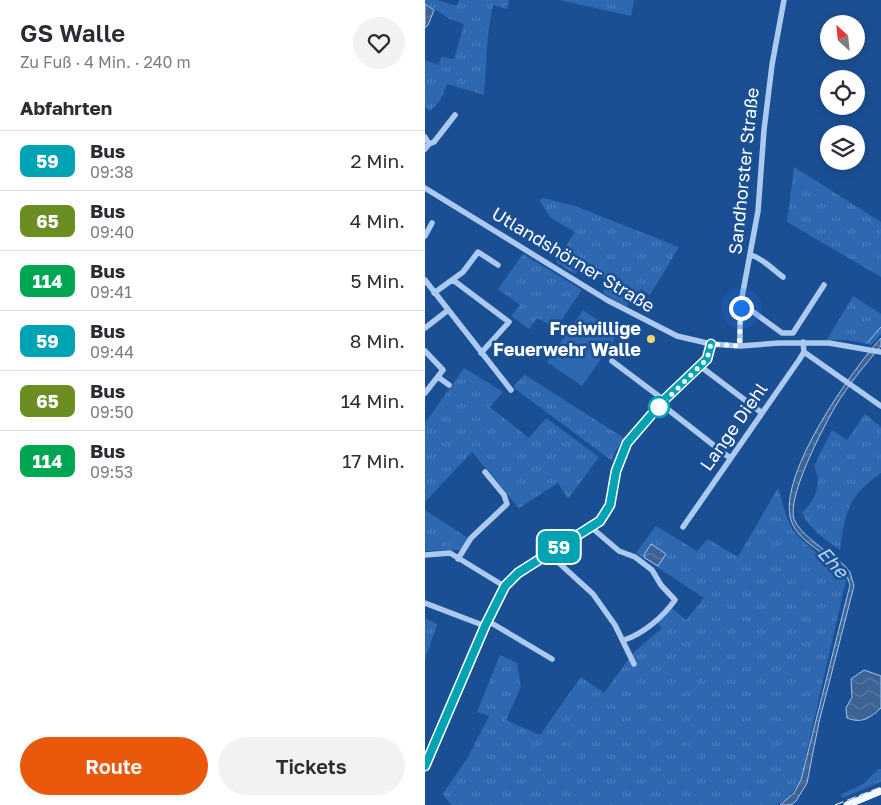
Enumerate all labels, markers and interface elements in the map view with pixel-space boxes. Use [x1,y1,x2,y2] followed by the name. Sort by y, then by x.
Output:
[820,15,865,60] north arrow
[820,15,865,170] map controls
[353,17,405,69] button: heart
[20,18,125,47] text: GS Walle
[20,52,191,72] text: Zu Fuß · 4 Min. · 240 m
[820,70,865,115] button: locate
[723,86,763,255] street label: Sandhorster Straße
[20,96,112,119] text: Abfahrten
[820,125,865,170] button: layers
[90,139,125,162] text: Bus
[350,149,405,172] text: 2 Min.
[36,150,59,172] text: 59
[90,162,134,182] text: 09:38
[90,199,125,222] text: Bus
[488,202,659,317] street label: Utlandshörner Straße
[350,209,405,232] text: 4 Min.
[36,210,59,232] text: 65
[90,222,134,242] text: 09:40
[90,259,125,282] text: Bus
[350,269,405,292] text: 5 Min.
[33,270,62,292] text: 114
[90,282,132,302] text: 09:41
[729,296,754,321] your location
[493,317,641,360] place label: Freiwillige Feuerwehr Walle
[90,319,125,342] text: Bus
[350,329,405,352] text: 8 Min.
[36,330,59,352] text: 59
[645,333,657,345] marker: Freiwillige Feuerwehr Walle
[90,342,134,362] text: 09:44
[695,378,772,475] street label: Lange Diehl
[90,379,125,402] text: Bus
[341,389,405,412] text: 14 Min.
[36,390,59,412] text: 65
[648,396,670,418] unlabelled marker
[90,402,134,422] text: 09:50
[90,439,125,462] text: Bus
[342,449,405,472] text: 17 Min.
[33,450,62,472] text: 114
[90,462,133,482] text: 09:53
[537,531,581,563] line badge: 59
[548,536,570,558] text: 59
[813,541,855,584] water label: Ehe
[20,737,208,795] button: Route
[218,737,405,795] button: Tickets

